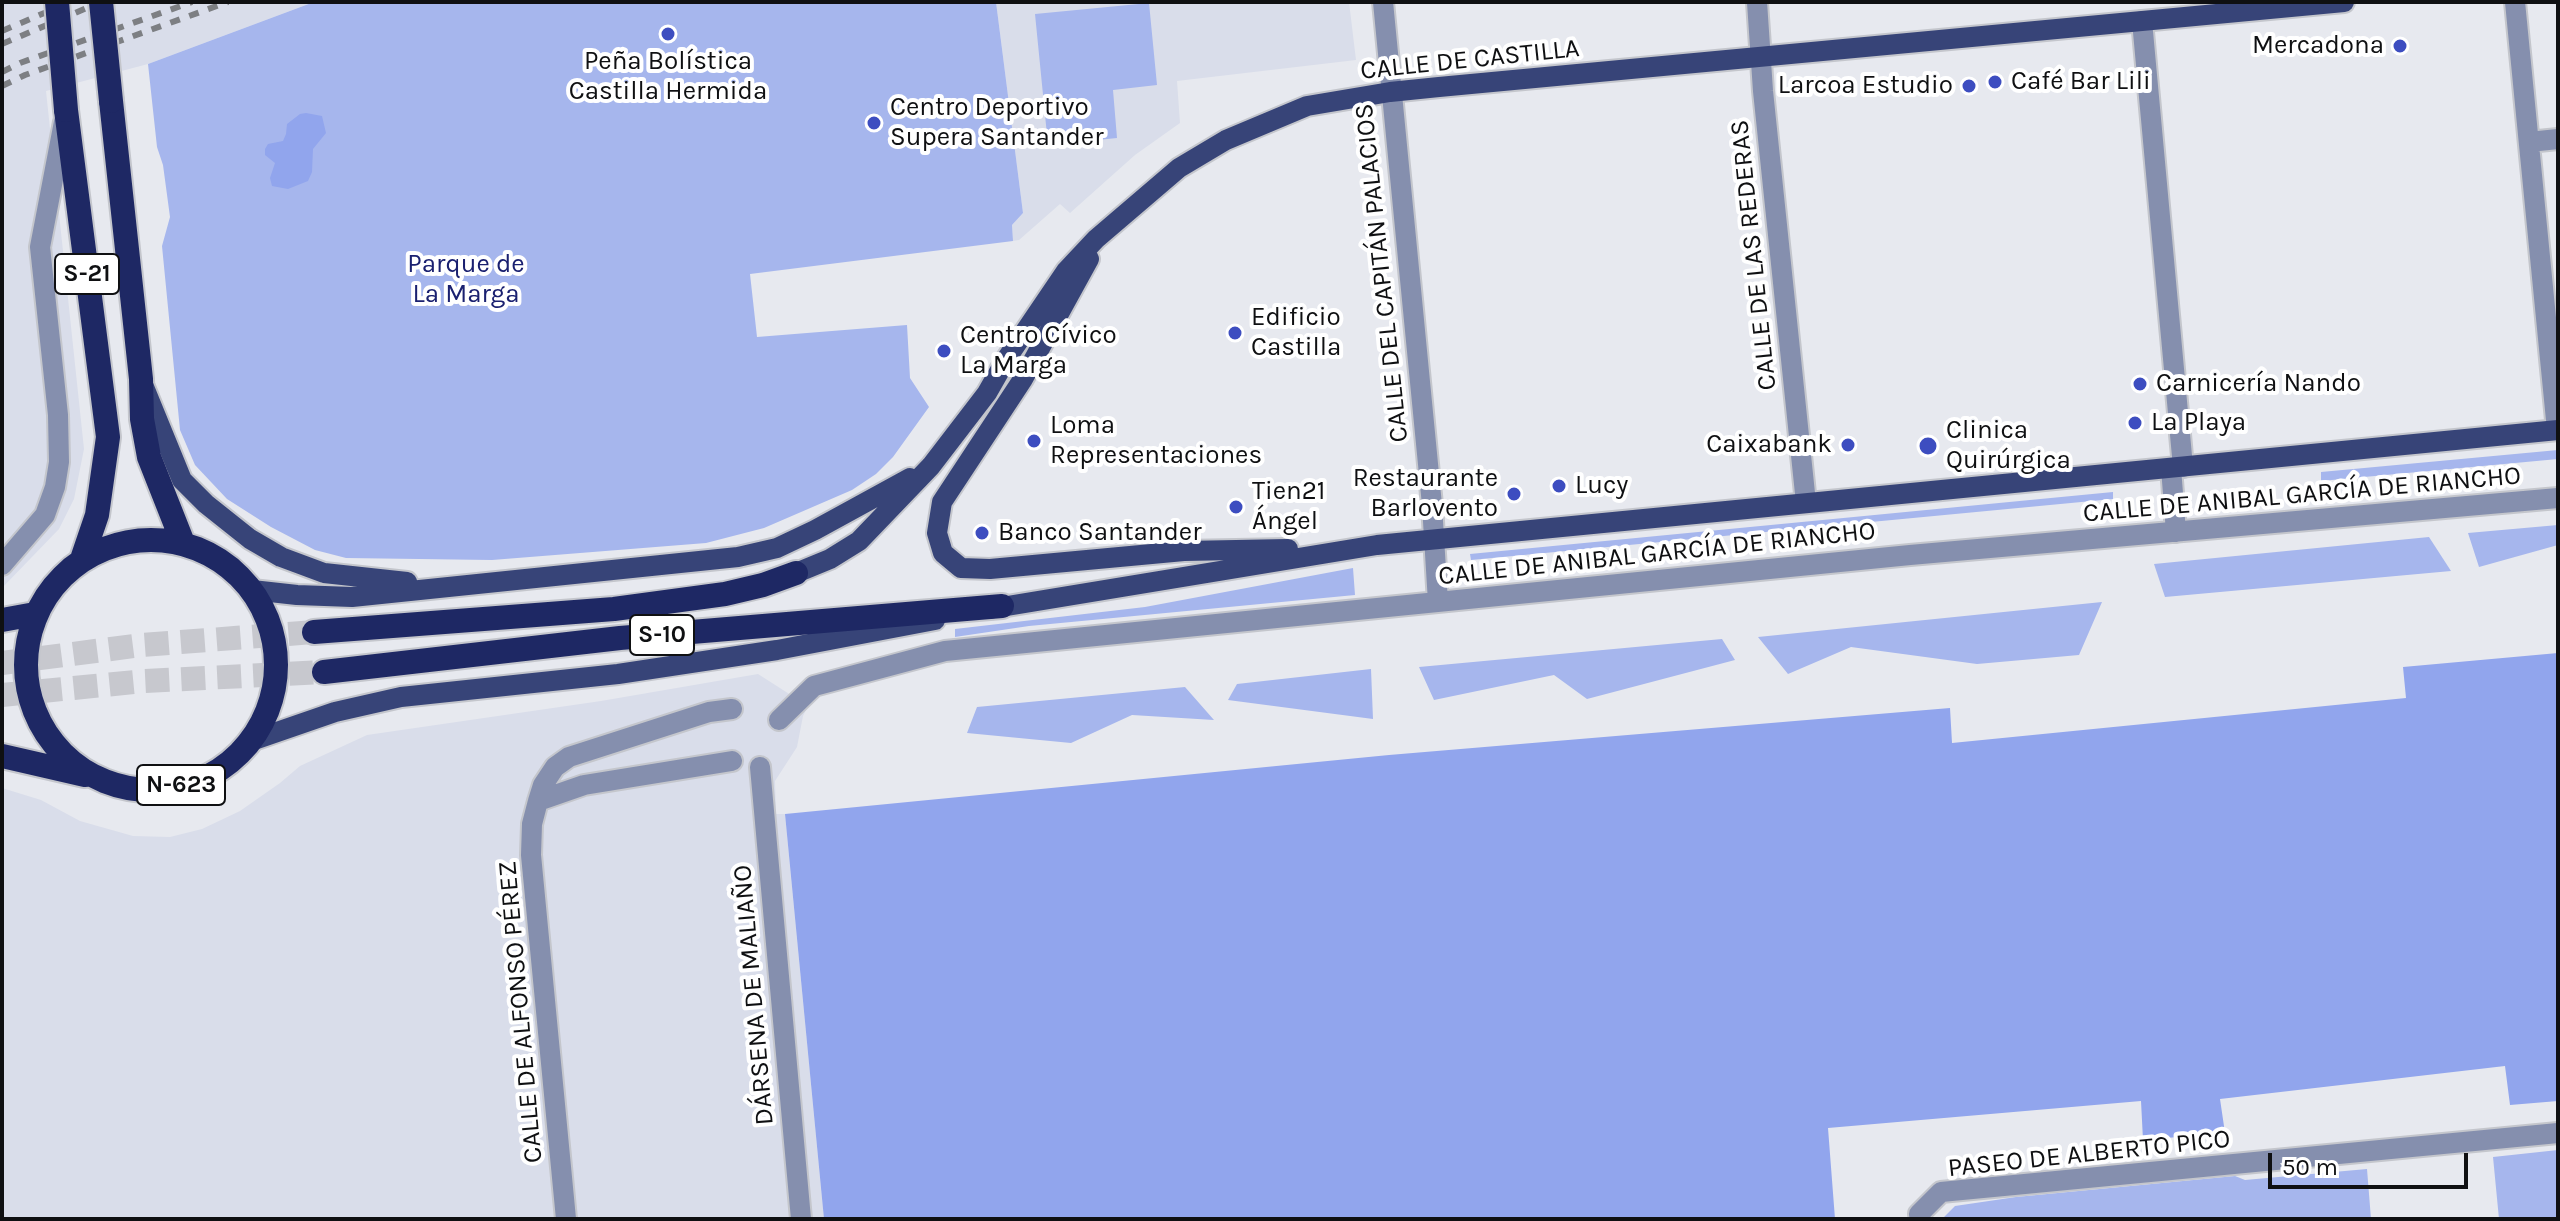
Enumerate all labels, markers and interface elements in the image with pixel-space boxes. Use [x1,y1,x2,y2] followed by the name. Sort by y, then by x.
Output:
[659,25,677,43] marker: Peña Bolística Castilla Hermida
[2252,30,2384,62] place label: Mercadona
[1359,33,1581,87] street label: CALLE DE CASTILLA
[2391,37,2409,55] marker: Mercadona
[569,46,767,108] place label: Peña Bolística Castilla Hermida
[2011,66,2151,98] place label: Café Bar Lili
[1778,70,1953,102] place label: Larcoa Estudio
[1986,73,2004,91] marker: Café Bar Lili
[1960,77,1978,95] marker: Larcoa Estudio
[890,92,1104,154] place label: Centro Deportivo Supera Santander
[1349,102,1415,444] street label: CALLE DEL CAPITÁN PALACIOS
[865,114,883,132] marker: Centro Deportivo Supera Santander
[1724,118,1784,392] street label: CALLE DE LAS REDERAS
[407,249,525,310] park label: Parque de La Marga
[55,254,119,294] road number: S-21
[1251,302,1341,364] place label: Edificio Castilla
[960,320,1117,382] place label: Centro Cívico La Marga
[1226,324,1244,342] marker: Edificio Castilla
[935,342,953,360] marker: Centro Cívico La Marga
[2156,368,2361,400] place label: Carnicería Nando
[2131,375,2149,393] marker: Carnicería Nando
[2151,407,2246,439] place label: La Playa
[1050,410,1262,472] place label: Loma Representaciones
[2126,414,2144,432] marker: La Playa
[1946,415,2071,476] place label: Clinica Quirúrgica
[1706,429,1832,461] place label: Caixabank
[1025,432,1043,450] marker: Loma Representaciones
[1917,435,1939,457] marker: Clinica Quirúrgica
[1839,436,1857,454] marker: Caixabank
[2082,460,2522,530] street label: CALLE DE ANIBAL GARCÍA DE RIANCHO
[1353,463,1498,524] place label: Restaurante Barlovento
[1575,470,1628,502] place label: Lucy
[1252,476,1325,538] place label: Tien21 Ángel
[1550,477,1568,495] marker: Lucy
[1505,485,1523,503] marker: Restaurante Barlovento
[1227,498,1245,516] marker: Tien21 Ángel
[1437,516,1877,592] street label: CALLE DE ANIBAL GARCÍA DE RIANCHO
[998,517,1202,549] place label: Banco Santander
[973,524,991,542] marker: Banco Santander
[630,615,694,655] road number: S-10
[137,765,225,805] road number: N-623
[492,860,550,1164] street label: CALLE DE ALFONSO PÉREZ
[727,864,781,1126] street label: DÁRSENA DE MALIAÑO
[1946,1124,2232,1184] street label: PASEO DE ALBERTO PICO
[2272,1137,2472,1187] scale bar
[2282,1153,2338,1181] text: 50 m

